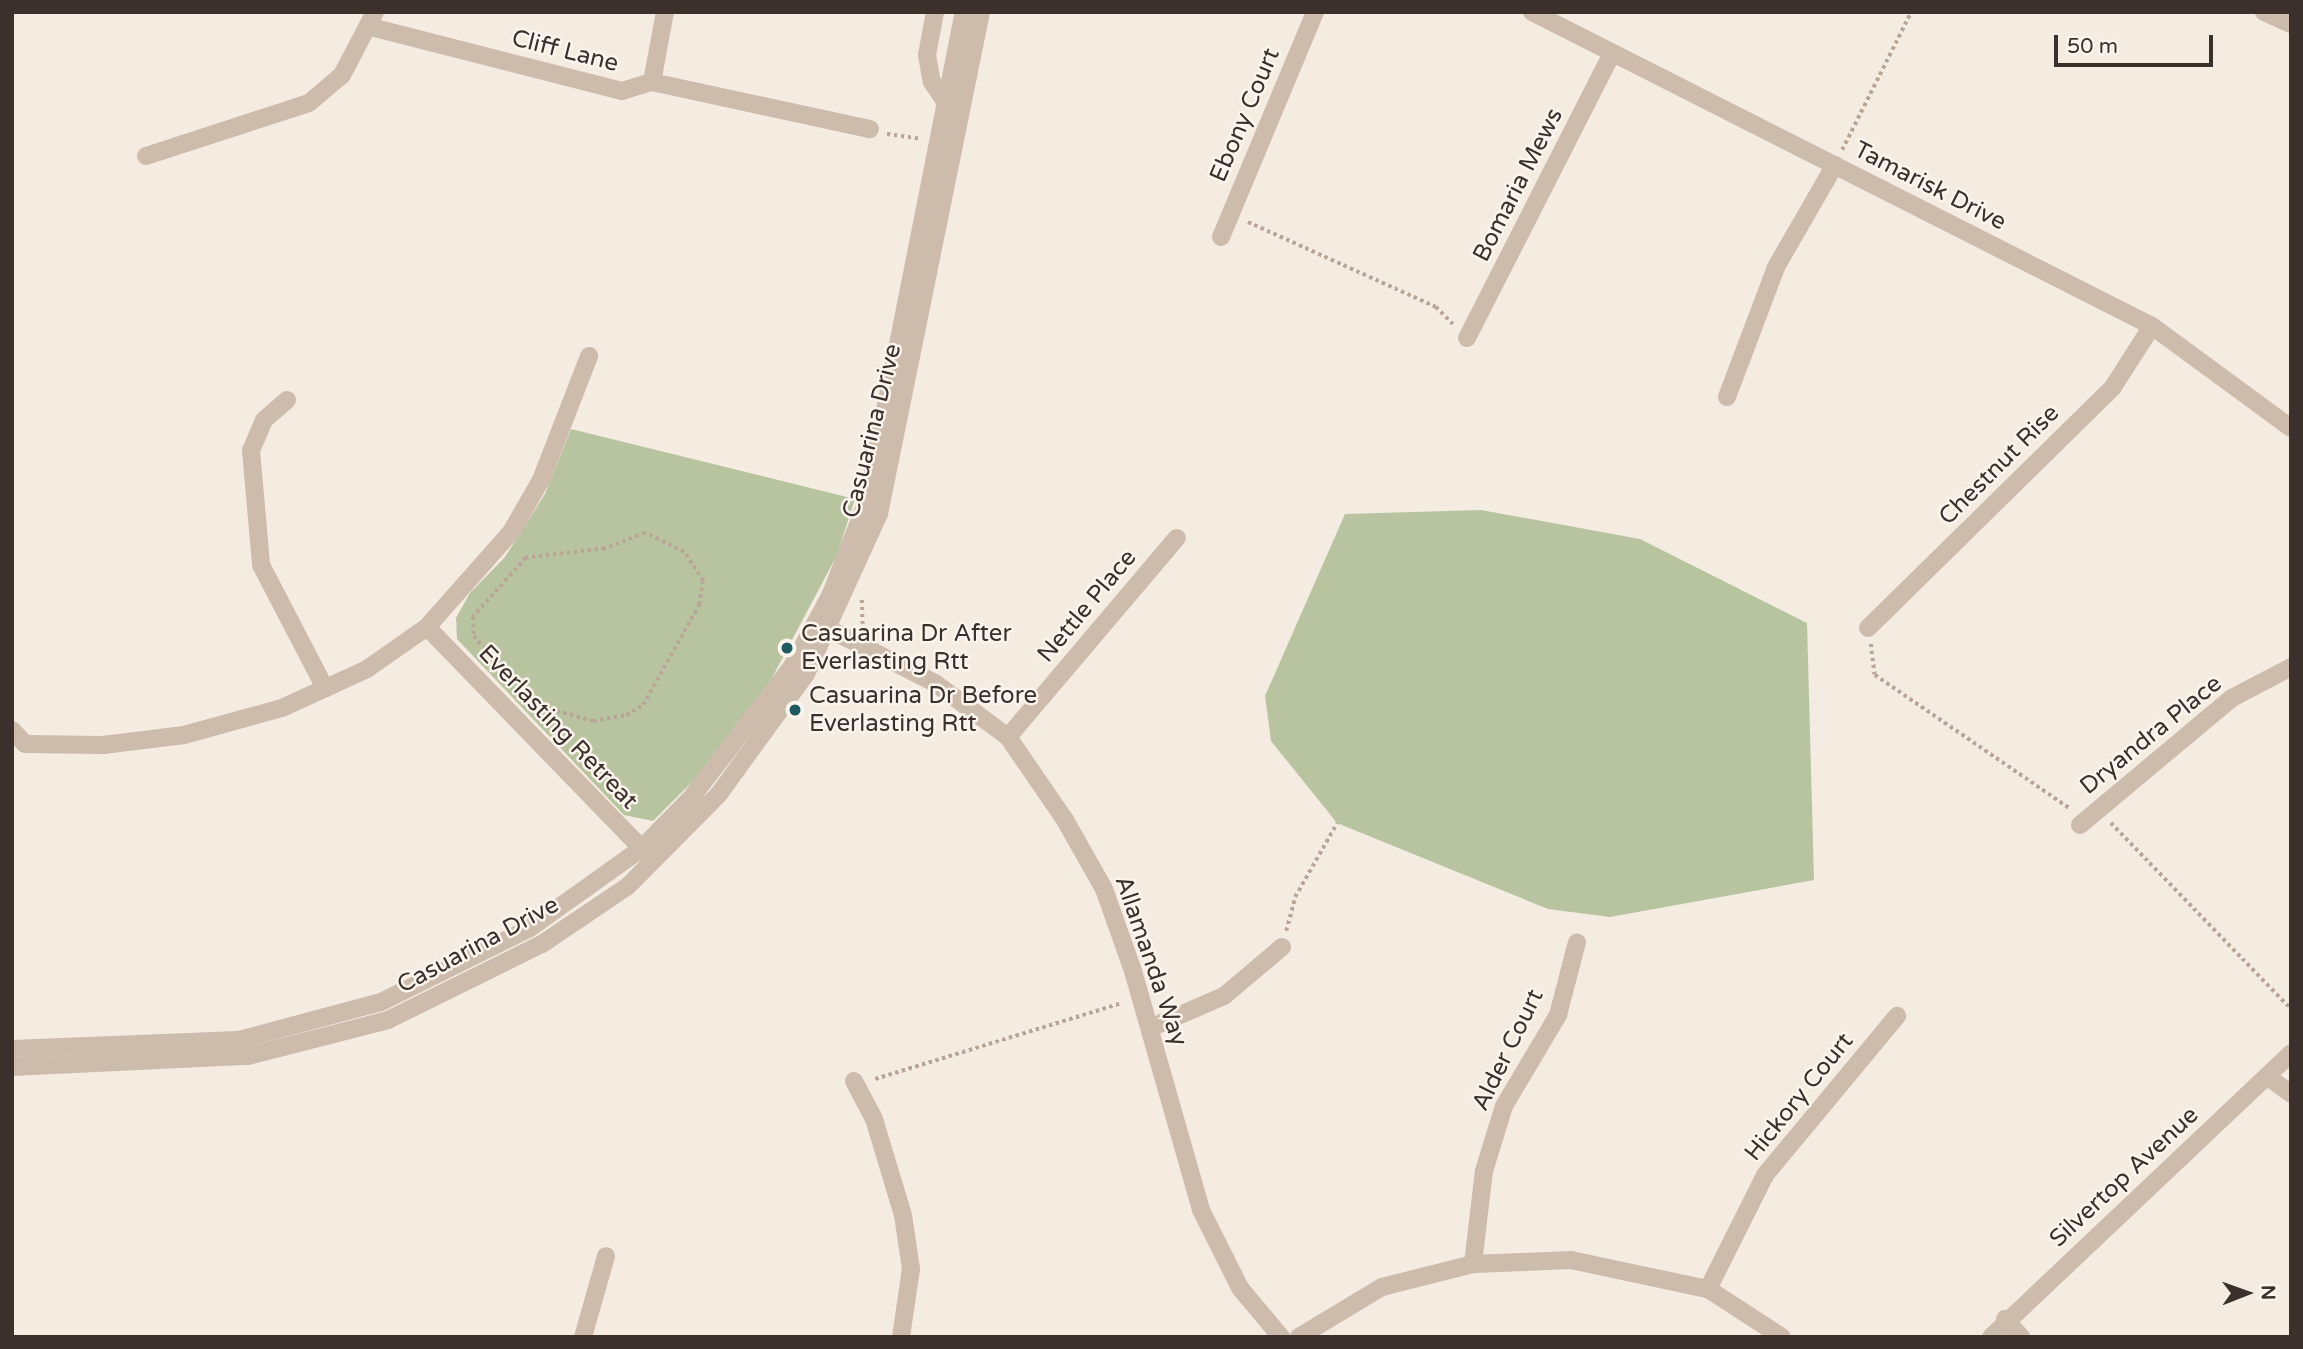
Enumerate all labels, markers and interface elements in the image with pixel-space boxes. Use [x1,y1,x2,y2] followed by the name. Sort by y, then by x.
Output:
[2058,21,2217,65] scale bar
[509,24,621,78] street label: Cliff Lane
[2067,34,2118,59] text: 50 m
[1204,44,1286,186] street label: Ebony Court
[1467,103,1569,267] street label: Bomaria Mews
[1849,135,2011,237] street label: Tamarisk Drive
[836,341,908,521] street label: Casuarina Drive
[1933,399,2065,531] street label: Chestnut Rise
[1031,544,1143,668] street label: Nettle Place
[801,620,1012,676] place label: Casuarina Dr After Everlasting Rtt
[472,639,644,815] street label: Everlasting Retreat
[779,640,795,656] marker: Casuarina Dr After Everlasting Rtt
[2074,669,2228,801] street label: Dryandra Place
[809,682,1037,738] place label: Casuarina Dr Before Everlasting Rtt
[787,702,803,718] marker: Casuarina Dr Before Everlasting Rtt
[1108,872,1194,1050] street label: Allamanda Way
[392,890,564,1000] street label: Casuarina Drive
[1466,984,1550,1116] street label: Alder Court
[1739,1027,1859,1167] street label: Hickory Court
[2044,1101,2204,1253] street label: Silvertop Avenue
[2212,1258,2282,1328] north arrow
[2257,1285,2279,1300] text: N

